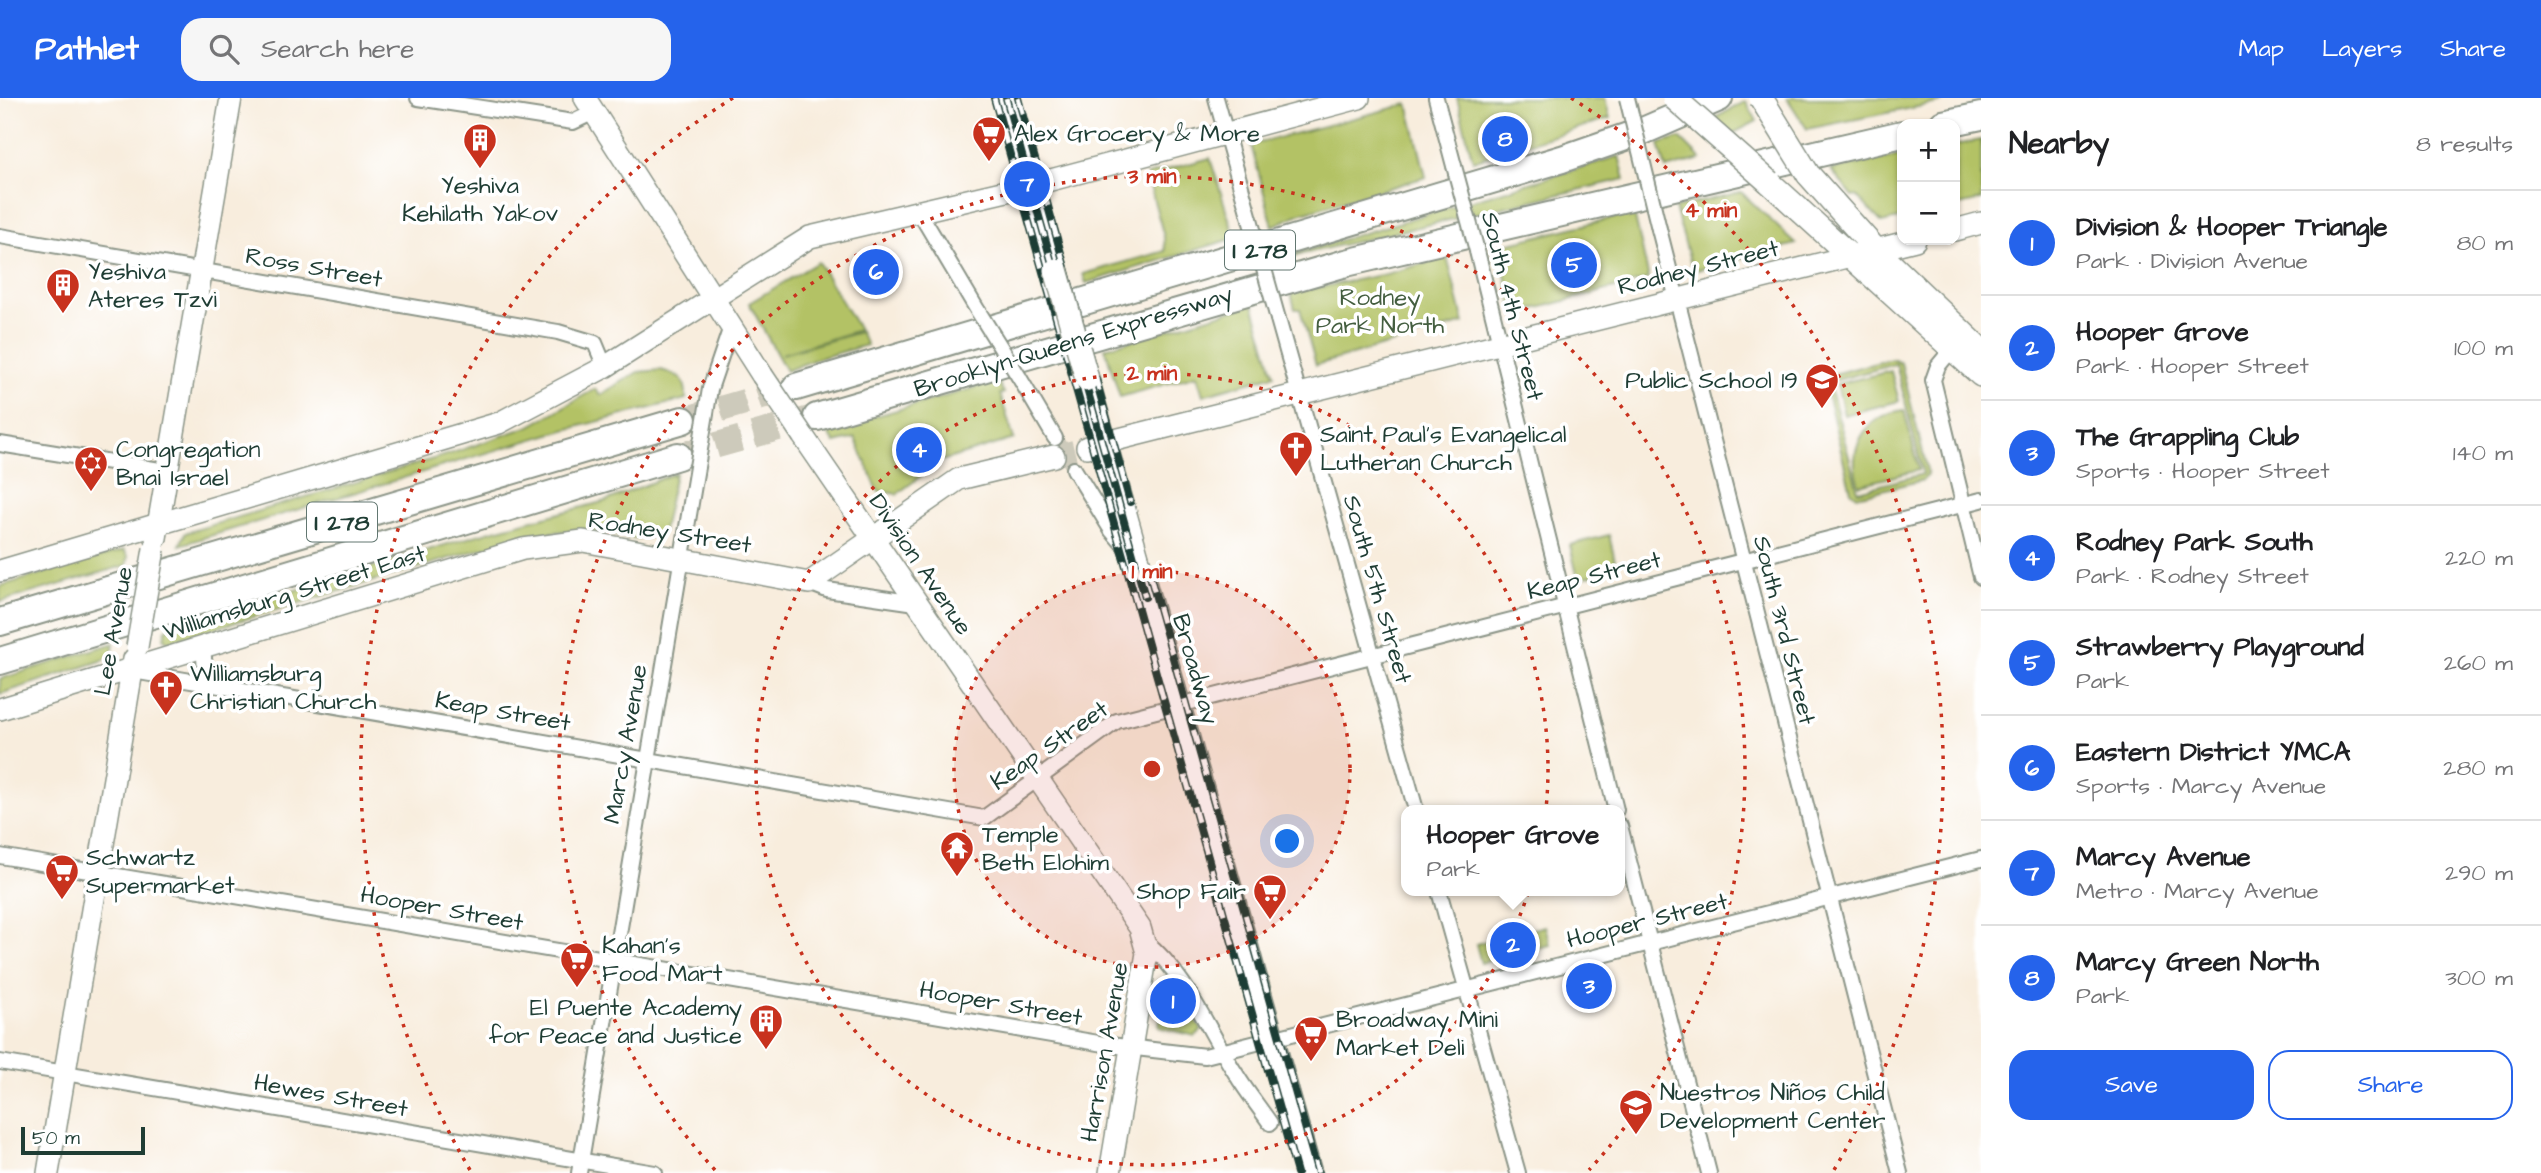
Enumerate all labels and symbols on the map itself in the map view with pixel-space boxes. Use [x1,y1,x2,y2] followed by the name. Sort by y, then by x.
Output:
[1482,113,1528,165] pin: 8
[970,114,1008,163] supermarket icon: Alex Grocery & More
[1014,117,1260,152] place label: Alex Grocery & More
[461,121,499,170] building icon: Yeshiva Kehilath Yakov
[1004,158,1050,210] pin: 7
[1126,162,1177,191] text: 3 min
[402,169,559,231] place label: Yeshiva Kehilath Yakov
[1685,196,1738,225] text: 4 min
[1472,208,1552,405] street label: South 4th Street
[1225,230,1295,270] road number: I 278
[1614,231,1783,305] street label: Rodney Street
[243,239,385,297] street label: Ross Street
[1551,239,1597,291] pin: 5
[853,246,899,298] pin: 6
[88,255,217,317] place label: Yeshiva Ateres Tzvi
[44,266,82,315] building icon: Yeshiva Ateres Tzvi
[910,277,1237,408] street label: Brooklyn-Queens Expressway
[1316,281,1444,343] park label: Rodney Park North
[1126,359,1178,388] text: 2 min
[1803,361,1841,410] school or university icon: Public School 19
[1625,364,1798,398] place label: Public School 19
[1320,418,1566,480] place label: Saint Paul's Evangelical Lutheran Church
[896,424,942,476] pin: 4
[1277,429,1315,478] church icon: Saint Paul's Evangelical Lutheran Church
[116,433,261,495] place label: Congregation Bnai Israel
[72,444,110,493] synagogue icon: Congregation Bnai Israel
[860,487,980,642] street label: Division Avenue
[1334,491,1420,688] street label: South 5th Street
[307,502,377,542] road number: I 278
[586,503,754,564] street label: Rodney Street
[1744,532,1824,729] street label: South 3rd Street
[159,537,430,650] street label: Williamsburg Street East
[1524,543,1665,609] street label: Keap Street
[1131,557,1173,586] text: 1 min
[86,564,142,698] street label: Lee Avenue
[1162,610,1227,729] street label: Broadway
[190,657,376,719] place label: Williamsburg Christian Church
[595,662,658,827] street label: Marcy Avenue
[147,668,185,717] church icon: Williamsburg Christian Church
[433,683,573,741] street label: Keap Street
[984,693,1116,799] street label: Keap Street
[1140,757,1164,781] centre of rings
[982,818,1109,880] place label: Temple Beth Elohim
[1270,824,1304,858] your location
[938,829,976,878] temple icon: Temple Beth Elohim
[86,841,235,903] place label: Schwartz Supermarket
[43,852,81,901] supermarket icon: Schwartz Supermarket
[1251,872,1289,921] supermarket icon: Shop Fair
[1137,875,1246,909] place label: Shop Fair
[358,878,526,940] street label: Hooper Street
[1563,884,1732,957] street label: Hooper Street
[1490,919,1536,971] pin: 2
[602,929,723,991] place label: Kahan's Food Mart
[558,940,596,989] supermarket icon: Kahan's Food Mart
[1072,960,1138,1145] street label: Harrison Avenue
[1566,960,1612,1012] pin: 3
[917,973,1085,1035] street label: Hooper Street
[1150,975,1196,1027] pin: 1
[489,991,742,1053] place label: El Puente Academy for Peace and Justice
[747,1002,785,1051] building icon: El Puente Academy for Peace and Justice
[1336,1003,1498,1065] place label: Broadway Mini Market Deli
[1292,1014,1330,1063] supermarket icon: Broadway Mini Market Deli
[251,1066,411,1126] street label: Hewes Street
[1660,1076,1886,1138] place label: Nuestros Niños Child Development Center
[1617,1087,1655,1136] school or university icon: Nuestros Niños Child Development Center
[21,1124,145,1156] scale bar

